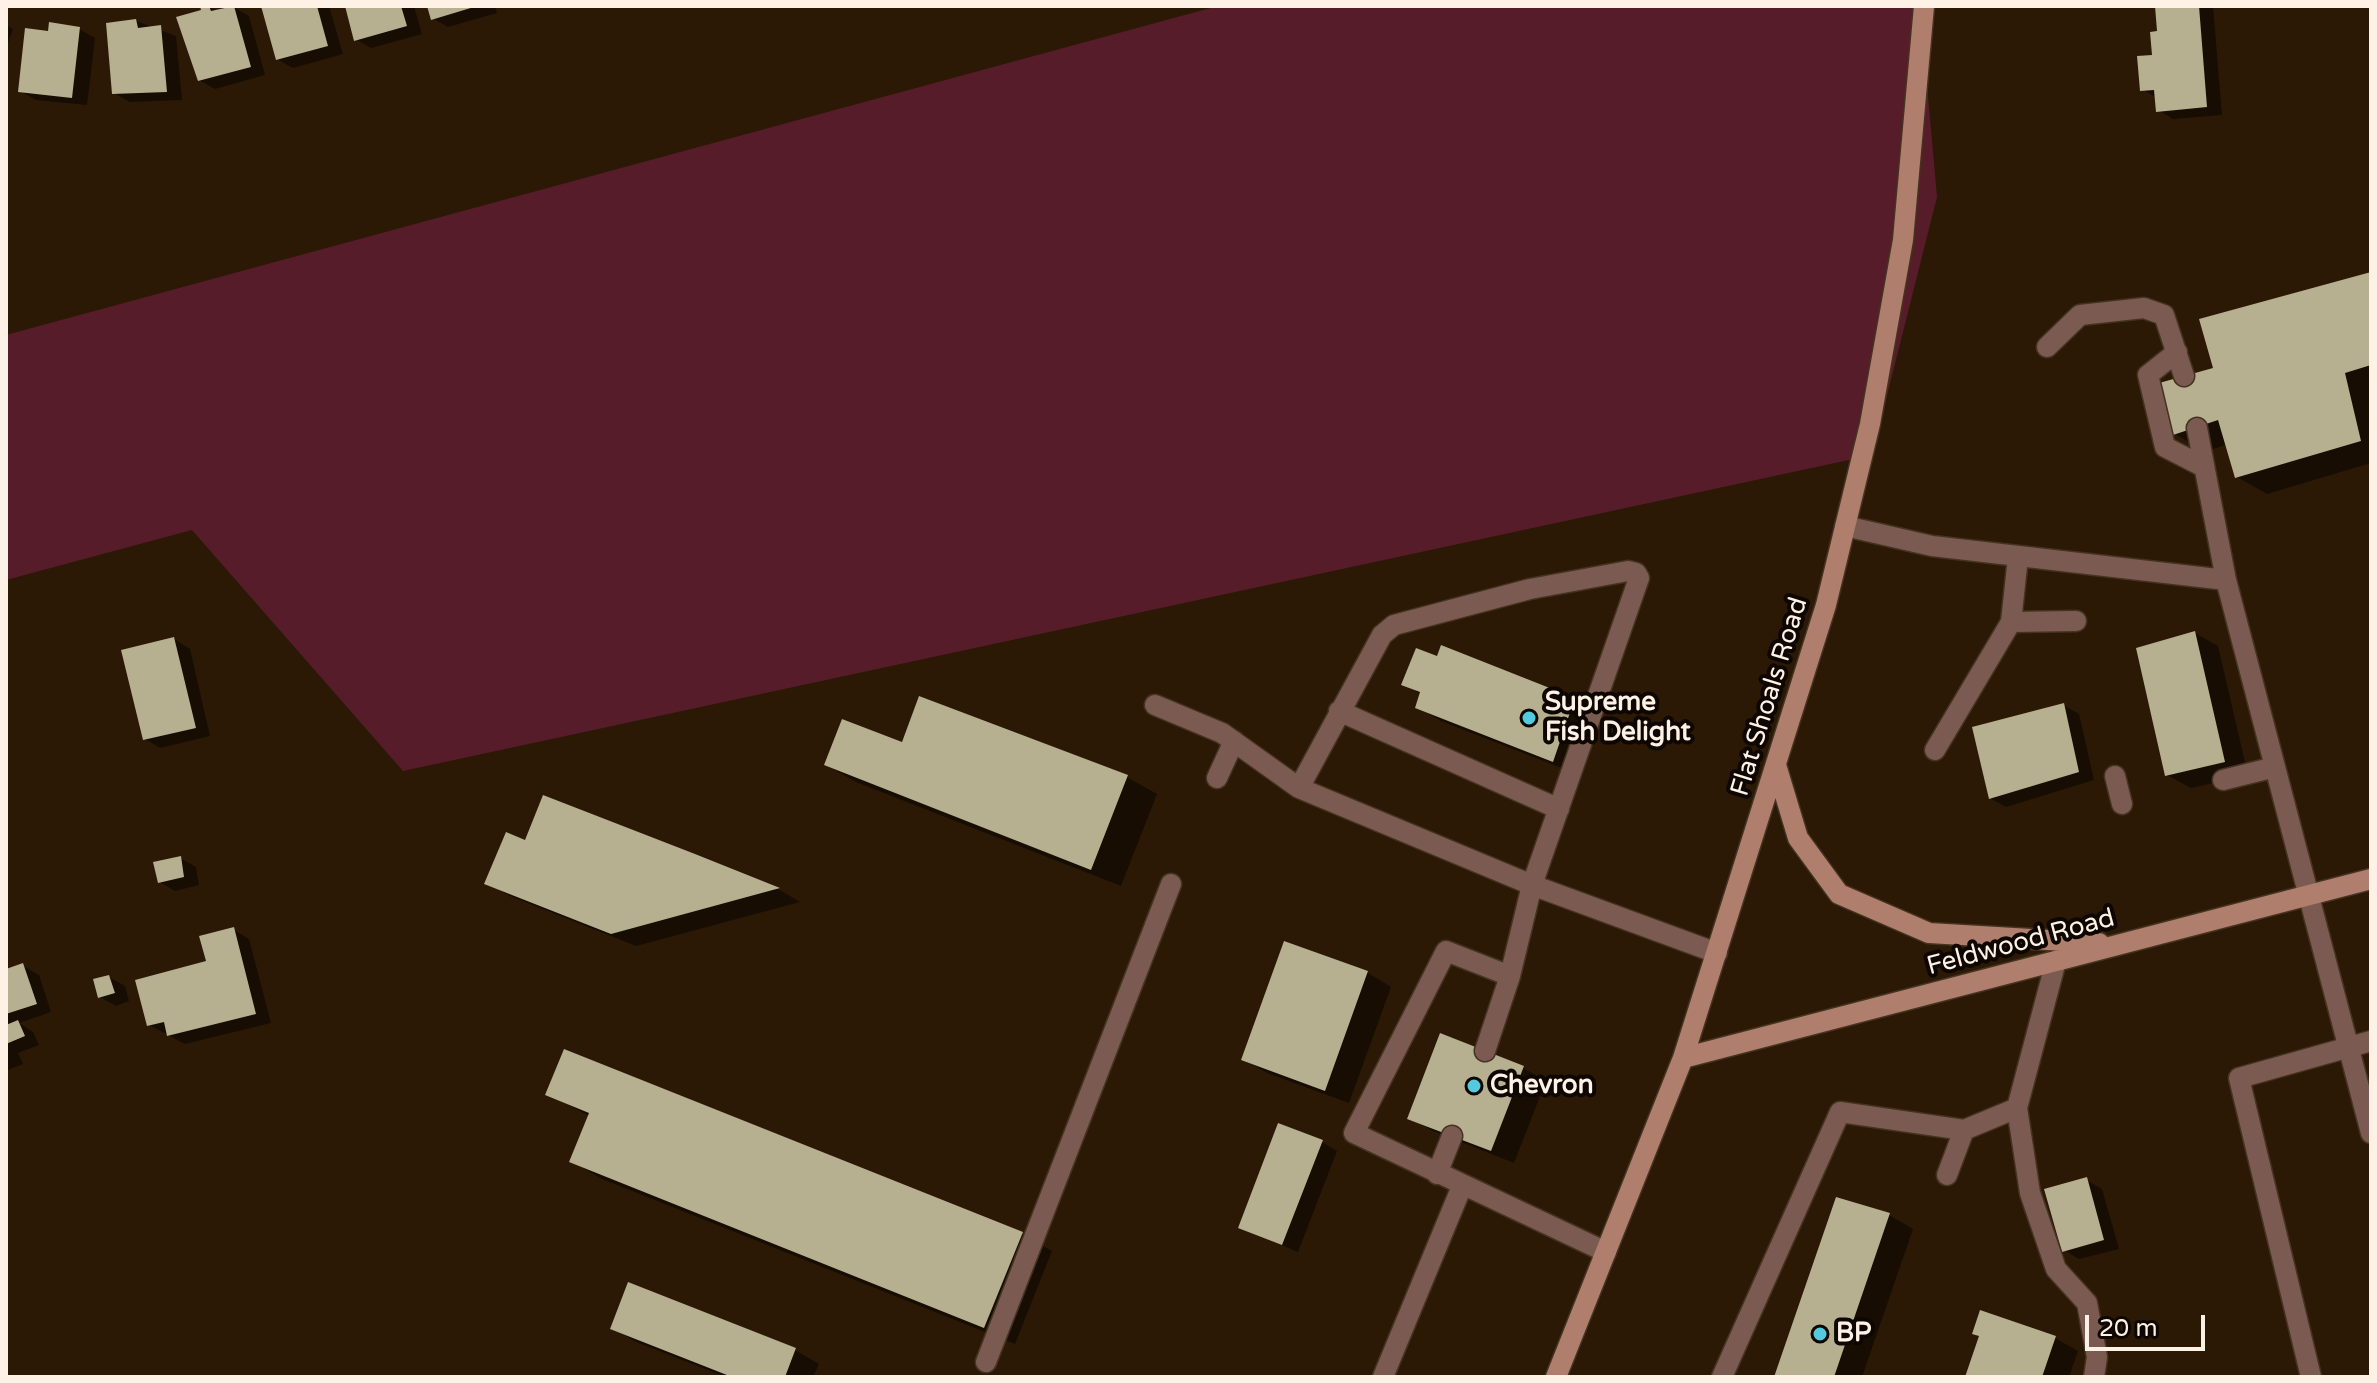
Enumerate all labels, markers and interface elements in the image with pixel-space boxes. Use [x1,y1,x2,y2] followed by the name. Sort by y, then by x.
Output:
[1725,594,1815,800] street label: Flat Shoals Road
[1545,687,1691,748] place label: Supreme Fish Delight
[1520,709,1538,727] marker: Supreme Fish Delight
[1924,903,2118,983] street label: Feldwood Road
[1490,1070,1593,1102] place label: Chevron
[1465,1077,1483,1095] marker: Chevron
[2089,1299,2209,1349] scale bar
[2099,1314,2157,1343] text: 20 m
[1836,1318,1871,1350] place label: BP
[1811,1325,1829,1343] marker: BP

